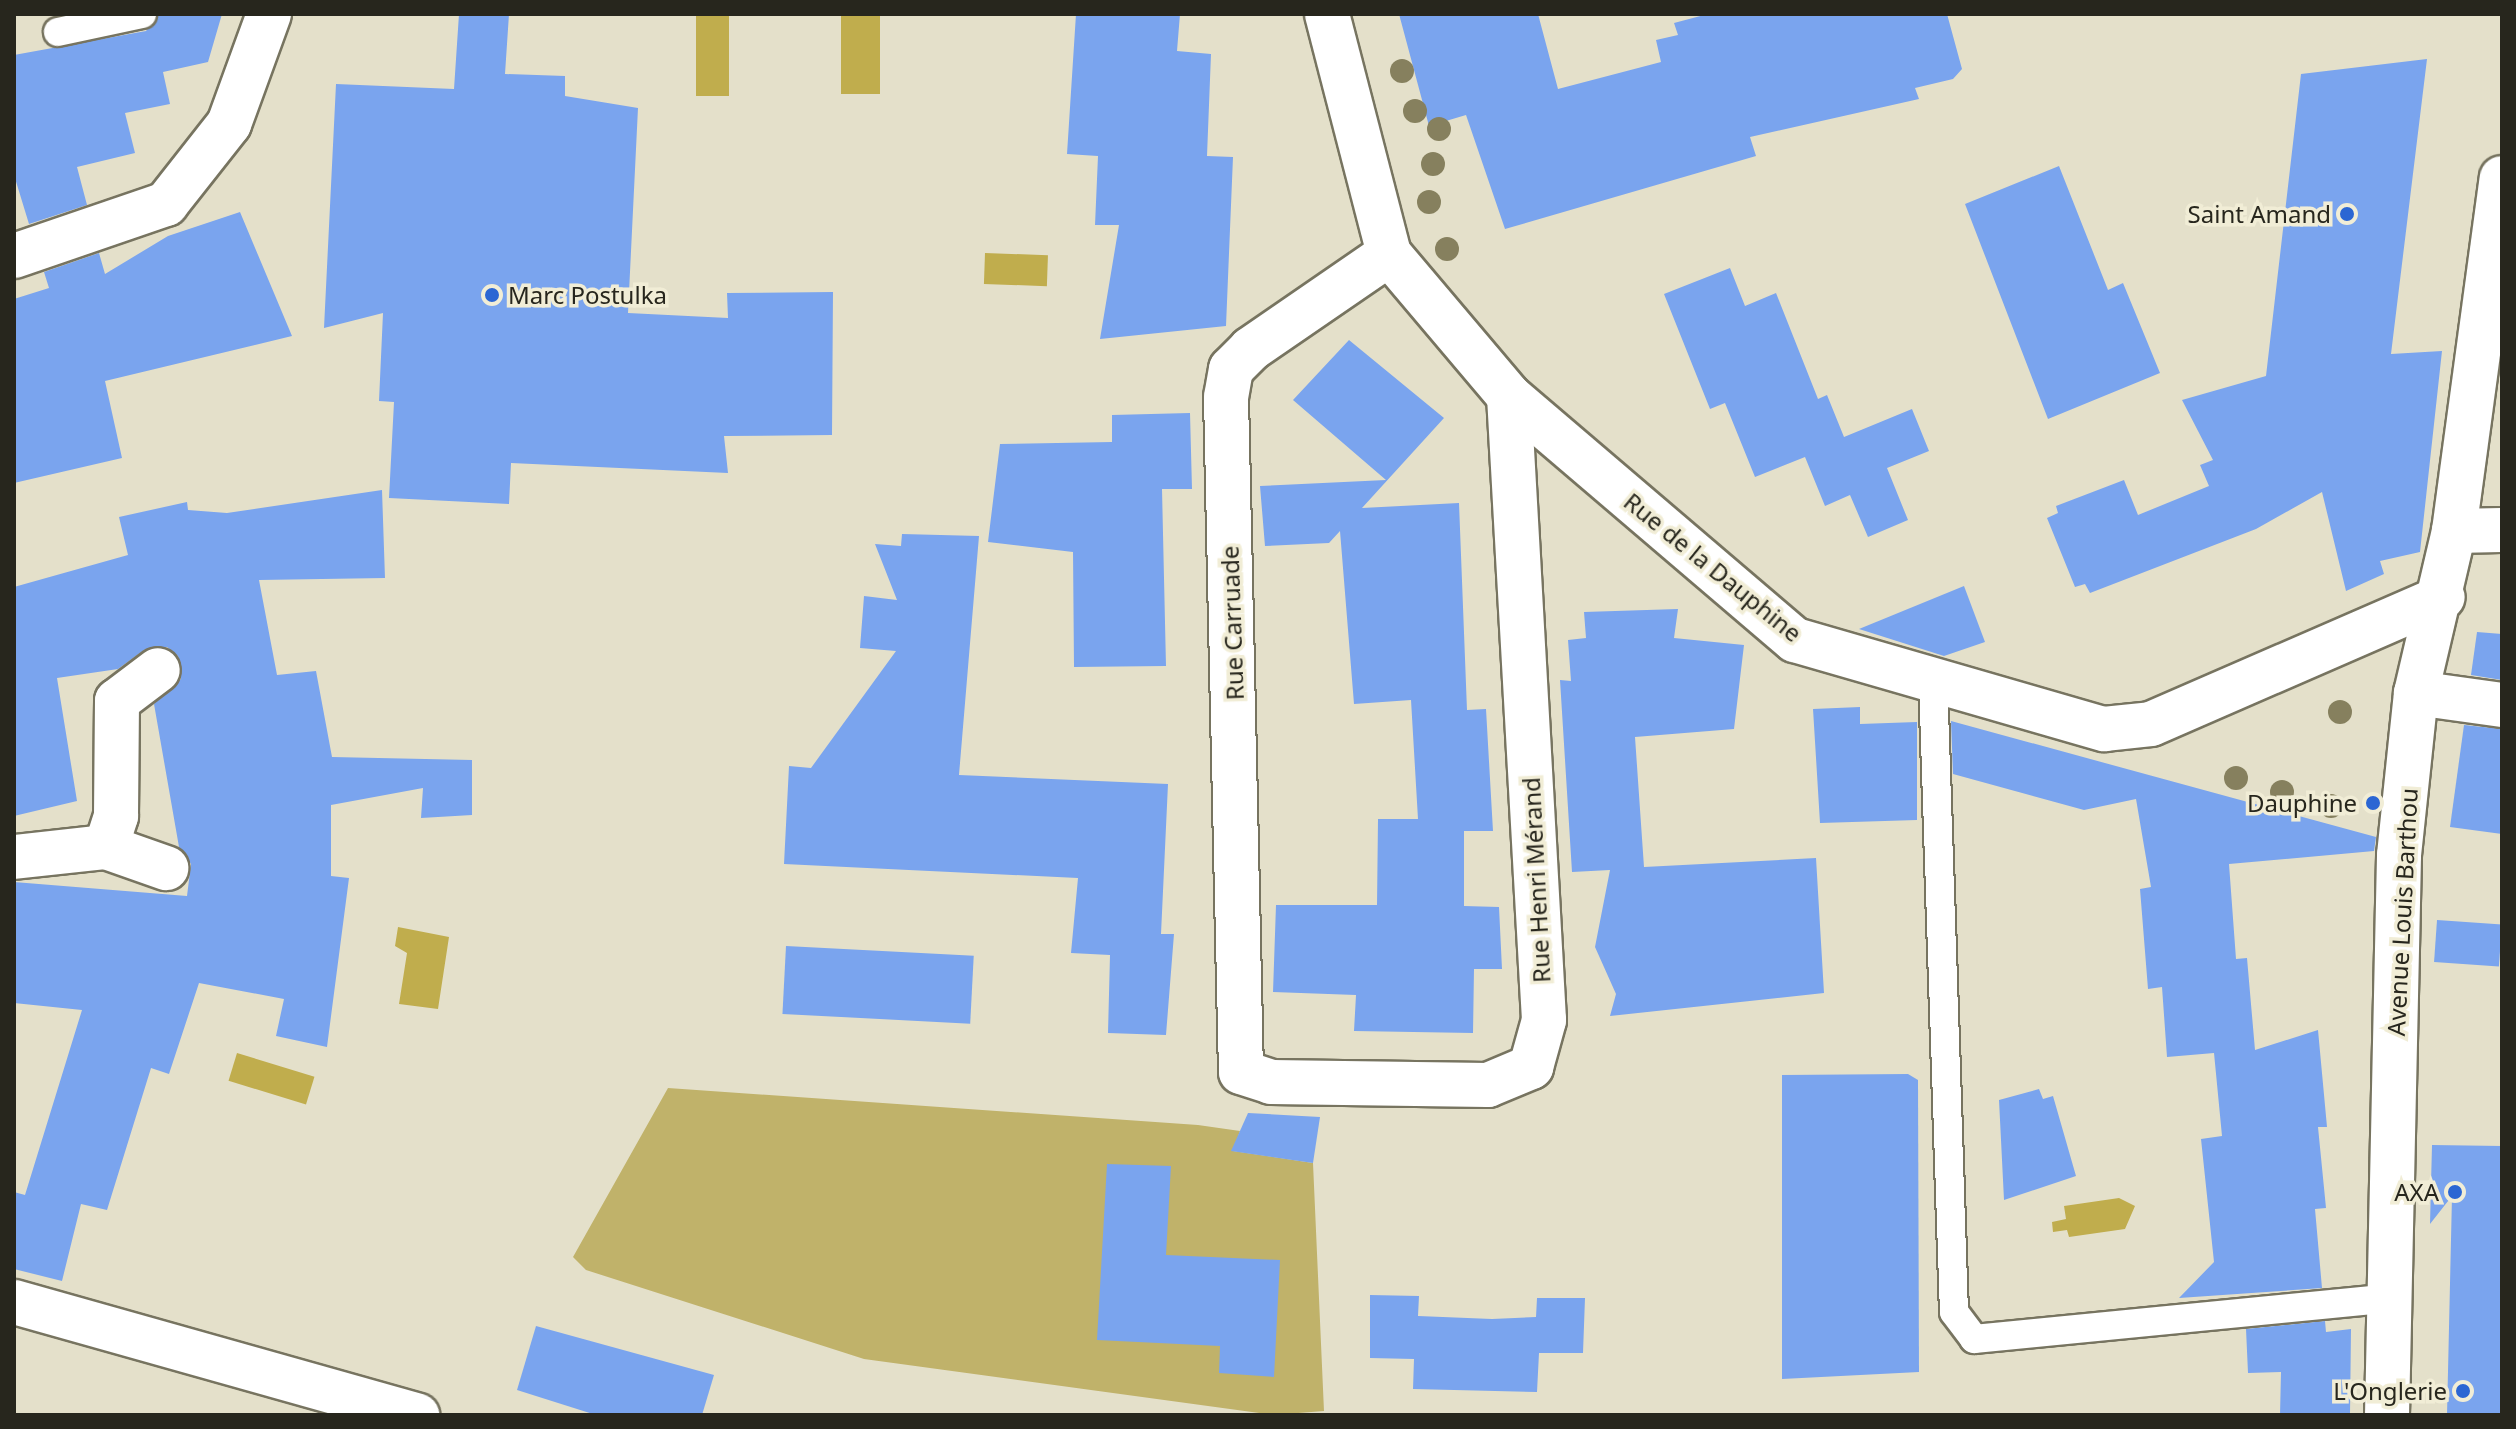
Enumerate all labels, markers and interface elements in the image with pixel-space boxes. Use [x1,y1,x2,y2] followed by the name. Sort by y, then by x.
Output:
[2188,200,2331,228] place label: Saint Amand
[2338,205,2356,223] marker: Saint Amand
[508,281,667,309] place label: Marc Postulka
[483,286,501,304] marker: Marc Postulka
[1618,487,1808,647] street label: Rue de la Dauphine
[1215,545,1249,701] street label: Rue Carruade
[1516,776,1556,984] street label: Rue Henri Mérand
[2381,787,2423,1037] street label: Avenue Louis Barthou
[2247,789,2357,817] place label: Dauphine
[2364,794,2382,812] marker: Dauphine
[2394,1178,2439,1206] place label: AXA
[2446,1183,2464,1201] marker: AXA
[2333,1377,2447,1405] place label: L'Onglerie
[2454,1382,2472,1400] marker: L'Onglerie

